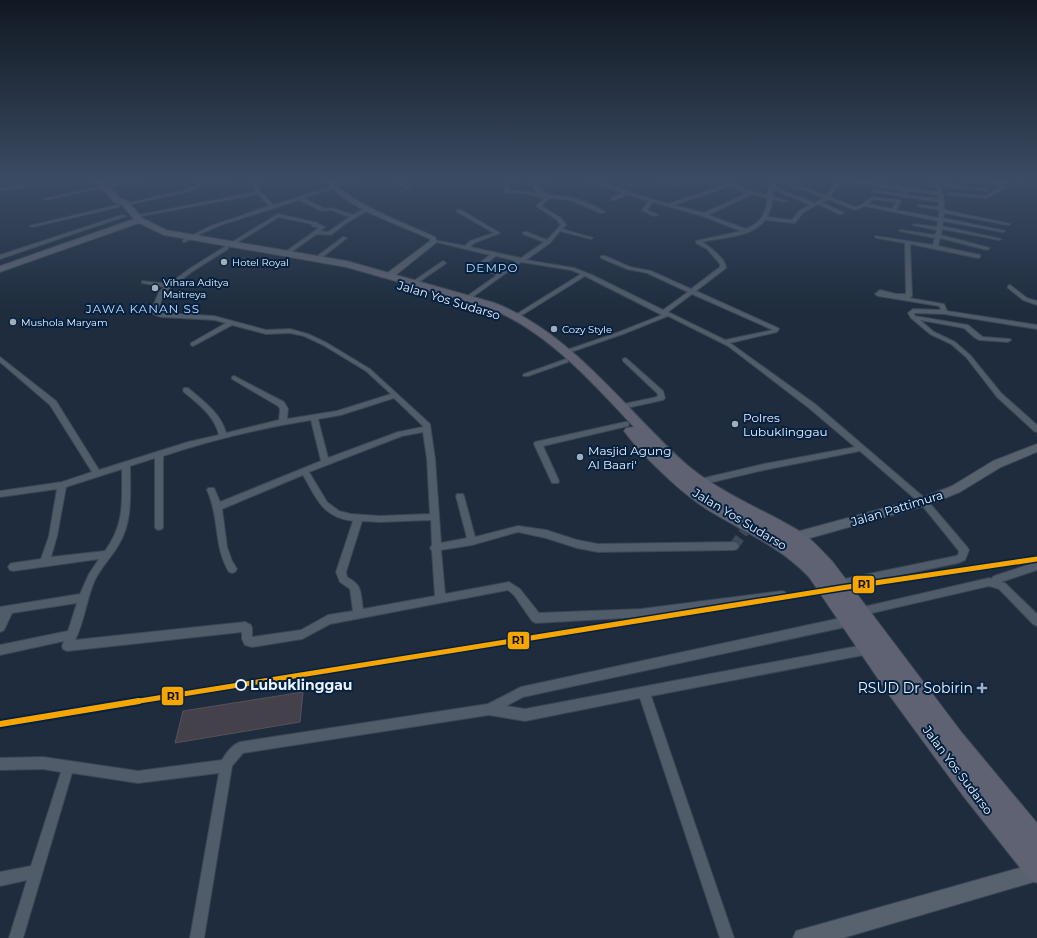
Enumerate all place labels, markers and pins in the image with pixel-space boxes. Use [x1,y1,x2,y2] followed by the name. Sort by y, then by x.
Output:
[232,256,289,269] place label: Hotel Royal
[219,257,229,267] marker: Hotel Royal
[163,276,229,301] place label: Vihara Aditya Maitreya
[150,283,160,293] marker: Vihara Aditya Maitreya
[21,316,108,329] place label: Mushola Maryam
[8,317,18,327] marker: Mushola Maryam
[562,323,612,336] place label: Cozy Style
[549,324,559,334] marker: Cozy Style
[743,410,828,439] place label: Polres Lubuklinggau
[730,419,740,429] marker: Polres Lubuklinggau
[588,443,671,472] place label: Masjid Agung Al Baari'
[575,452,585,462] marker: Masjid Agung Al Baari'
[250,676,353,694] place label: Lubuklinggau
[235,679,247,691] marker: Lubuklinggau
[858,679,973,697] place label: RSUD Dr Sobirin
[976,682,988,694] marker: RSUD Dr Sobirin

